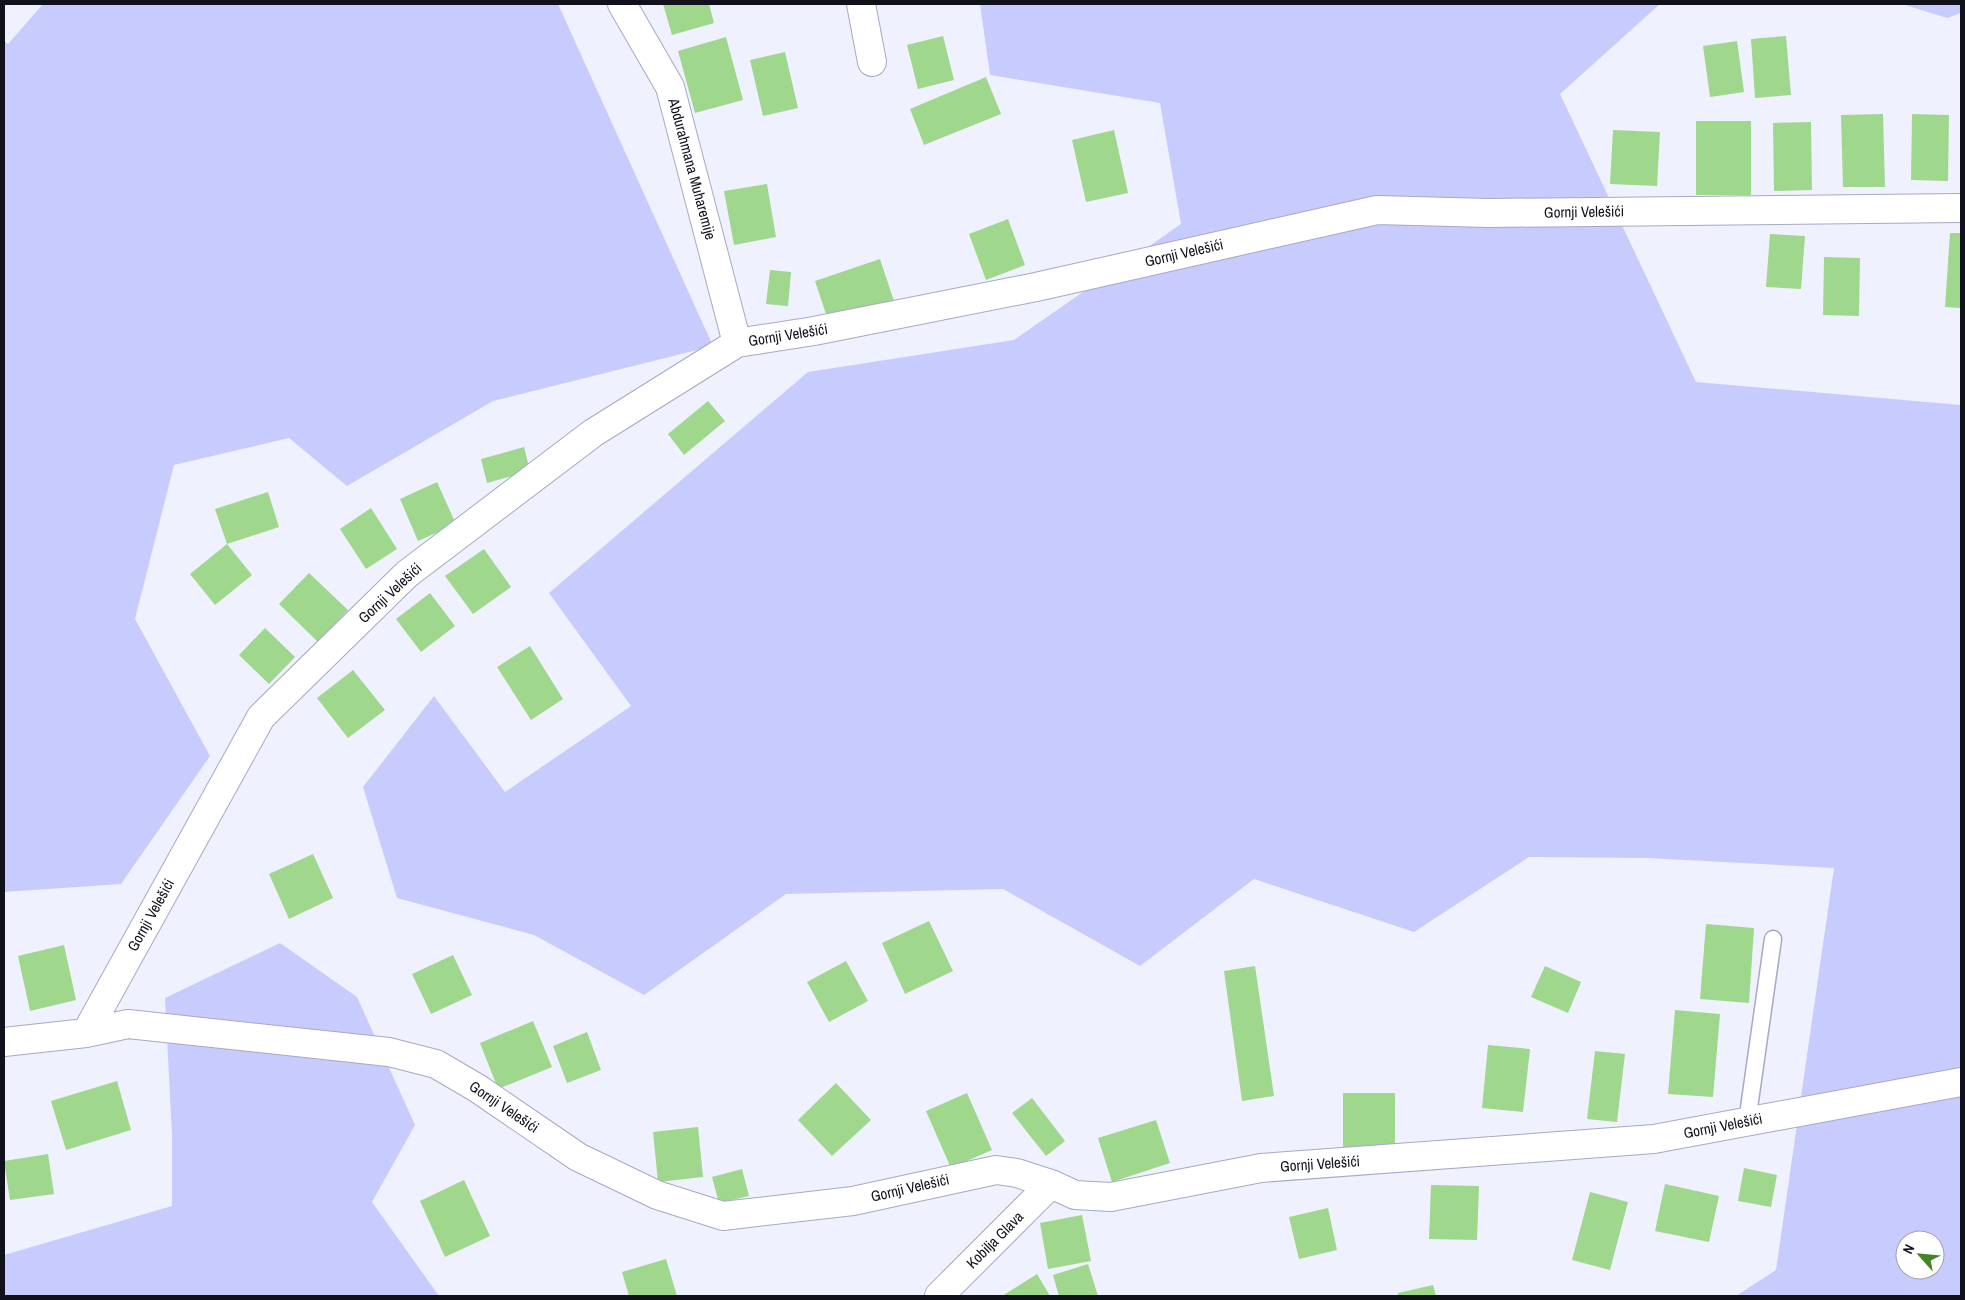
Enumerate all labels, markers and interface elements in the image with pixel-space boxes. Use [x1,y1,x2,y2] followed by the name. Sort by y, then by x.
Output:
[663,95,722,242] street label: Abdurahmana Muharemije
[1544,200,1624,223] street label: Gornji Velešići
[1143,233,1225,272] street label: Gornji Velešići
[747,318,829,351] street label: Gornji Velešići
[353,558,426,628] street label: Gornji Velešići
[122,875,179,955] street label: Gornji Velešići
[465,1076,543,1138] street label: Gornji Velešići
[1682,1108,1764,1143] street label: Gornji Velešići
[1279,1150,1361,1177] street label: Gornji Velešići
[869,1168,951,1207] street label: Gornji Velešići
[961,1206,1028,1273] street label: Kobilja Glava
[1895,1230,1945,1280] north arrow
[1899,1241,1918,1257] text: N

